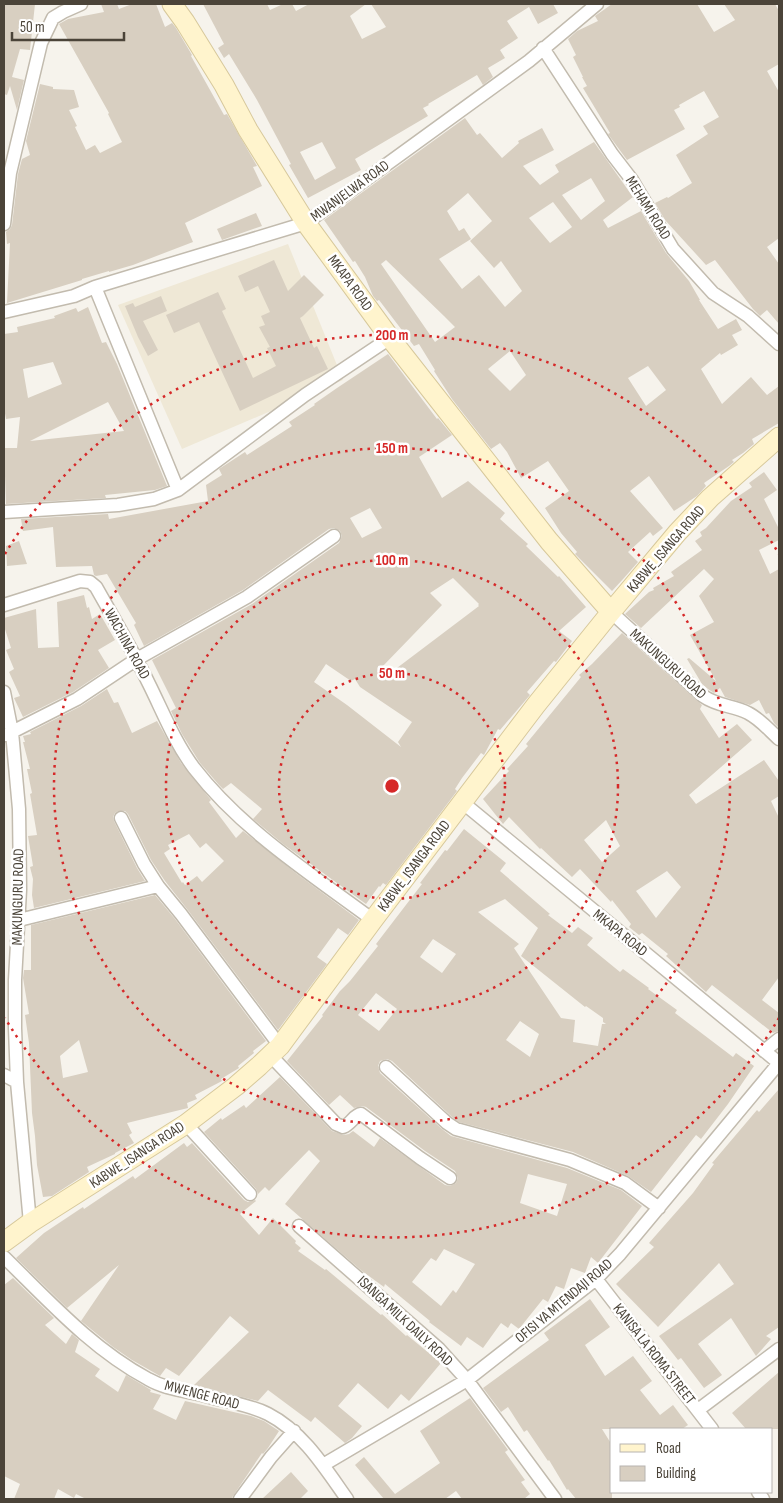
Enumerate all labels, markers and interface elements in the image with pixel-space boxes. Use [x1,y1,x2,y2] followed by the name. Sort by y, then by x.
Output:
[12,10,125,42] scale bar
[20,18,45,37] text: 50 m
[307,156,393,226] street label: MWANJELWA ROAD
[621,173,675,243] street label: MEHAMI ROAD
[323,251,377,315] street label: MKAPA ROAD
[375,326,409,345] text: 200 m
[376,439,408,458] text: 150 m
[623,501,709,597] street label: KABWE_ISANGA ROAD
[376,551,408,570] text: 100 m
[100,605,154,683] street label: WACHINA ROAD
[626,625,710,703] street label: MAKUNGURU ROAD
[379,664,405,683] text: 50 m
[383,777,401,795] centre of rings
[373,817,455,915] street label: KABWE_ISANGA ROAD
[8,848,28,946] street label: MAKUNGURU ROAD
[589,905,651,961] street label: MKAPA ROAD
[86,1117,188,1193] street label: KABWE_ISANGA ROAD
[511,1255,617,1347] street label: OFISI YA MTENDAJI ROAD
[353,1272,457,1370] street label: ISANGA MILK DAILY ROAD
[609,1300,699,1408] street label: KANISA LA ROMA STREET
[163,1376,241,1414] street label: MWENGE ROAD
[610,1428,773,1493] legend
[656,1439,681,1458] text: Road
[656,1464,696,1483] text: Building

